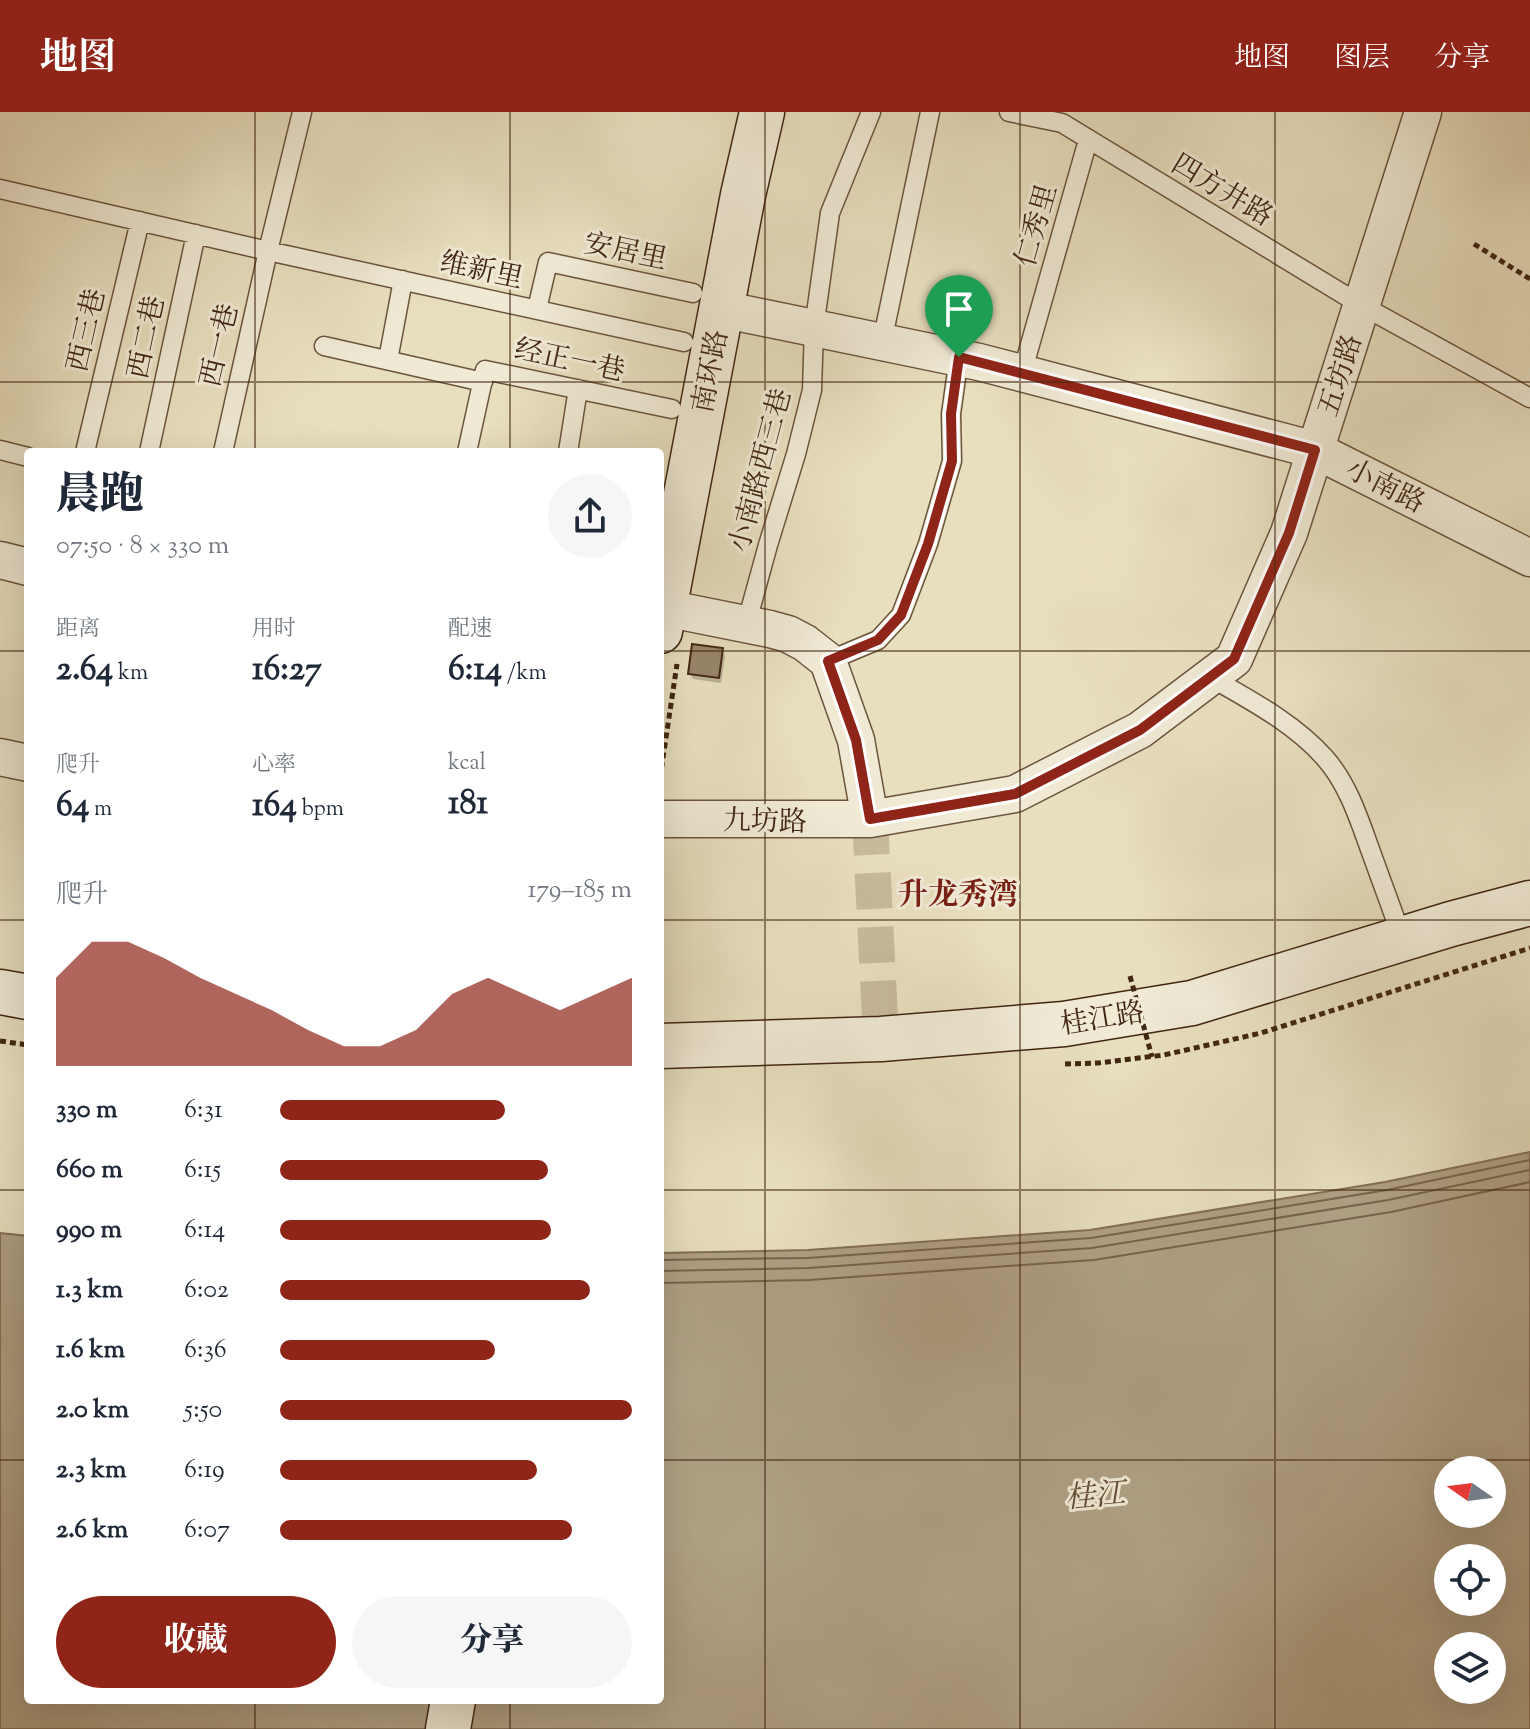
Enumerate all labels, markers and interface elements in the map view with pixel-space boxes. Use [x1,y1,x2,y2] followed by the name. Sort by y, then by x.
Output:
[40,33,116,87] text: 地图
[1234,39,1290,79] text: 地图
[1334,39,1390,79] text: 图层
[1434,39,1490,79] text: 分享
[1163,146,1280,238] street label: 四方井路
[1007,180,1069,272] street label: 仁秀里
[580,225,671,281] street label: 安居里
[436,244,527,300] street label: 维新里
[925,275,993,357] pin
[59,285,117,376] street label: 西三巷
[937,287,981,331] icon: arrive
[120,292,176,383] street label: 西二巷
[192,300,250,391] street label: 西一巷
[684,327,740,417] street label: 南环路
[1310,330,1374,422] street label: 五坊路
[510,331,628,393] street label: 经正一巷
[721,384,803,557] street label: 小南路西三巷
[1338,451,1431,525] street label: 小南路
[56,466,144,529] text: 晨跑
[548,474,632,558] button: share
[56,528,229,565] text: 07:50 · 8 × 330 m
[56,614,100,646] text: 距离
[252,614,296,646] text: 用时
[448,614,492,646] text: 配速
[56,646,113,695] text: 2.64
[252,646,322,695] text: 16:27
[448,646,502,695] text: 6:14
[113,658,148,690] text: km
[502,658,547,690] text: /km
[448,748,486,780] text: kcal
[56,750,100,782] text: 爬升
[252,750,296,782] text: 心率
[448,780,488,829] text: 181
[56,782,89,831] text: 64
[252,782,297,831] text: 164
[89,794,112,826] text: m
[297,794,344,826] text: bpm
[723,802,807,844] street label: 九坊路
[527,872,632,909] text: 179–185 m
[898,875,1018,918] district label: 升龙秀湾
[56,877,108,914] text: 爬升
[1058,994,1147,1046] street label: 桂江路
[56,1092,118,1129] text: 330 m
[184,1092,223,1129] text: 6:31
[56,1152,123,1189] text: 660 m
[184,1152,221,1189] text: 6:15
[56,1212,122,1249] text: 990 m
[184,1212,225,1249] text: 6:14
[56,1272,123,1309] text: 1.3 km
[184,1272,229,1309] text: 6:02
[56,1332,125,1369] text: 1.6 km
[184,1332,227,1369] text: 6:36
[56,1392,129,1429] text: 2.0 km
[184,1392,222,1429] text: 5:50
[56,1452,126,1489] text: 2.3 km
[184,1452,225,1489] text: 6:19
[1434,1456,1506,1528] north arrow
[1434,1456,1506,1704] map controls
[1063,1473,1131,1522] water label: 桂江
[56,1512,128,1549] text: 2.6 km
[184,1512,230,1549] text: 6:07
[1434,1544,1506,1616] button: locate
[56,1596,336,1688] button: 收藏
[352,1596,632,1688] button: 分享
[1434,1632,1506,1704] button: layers

